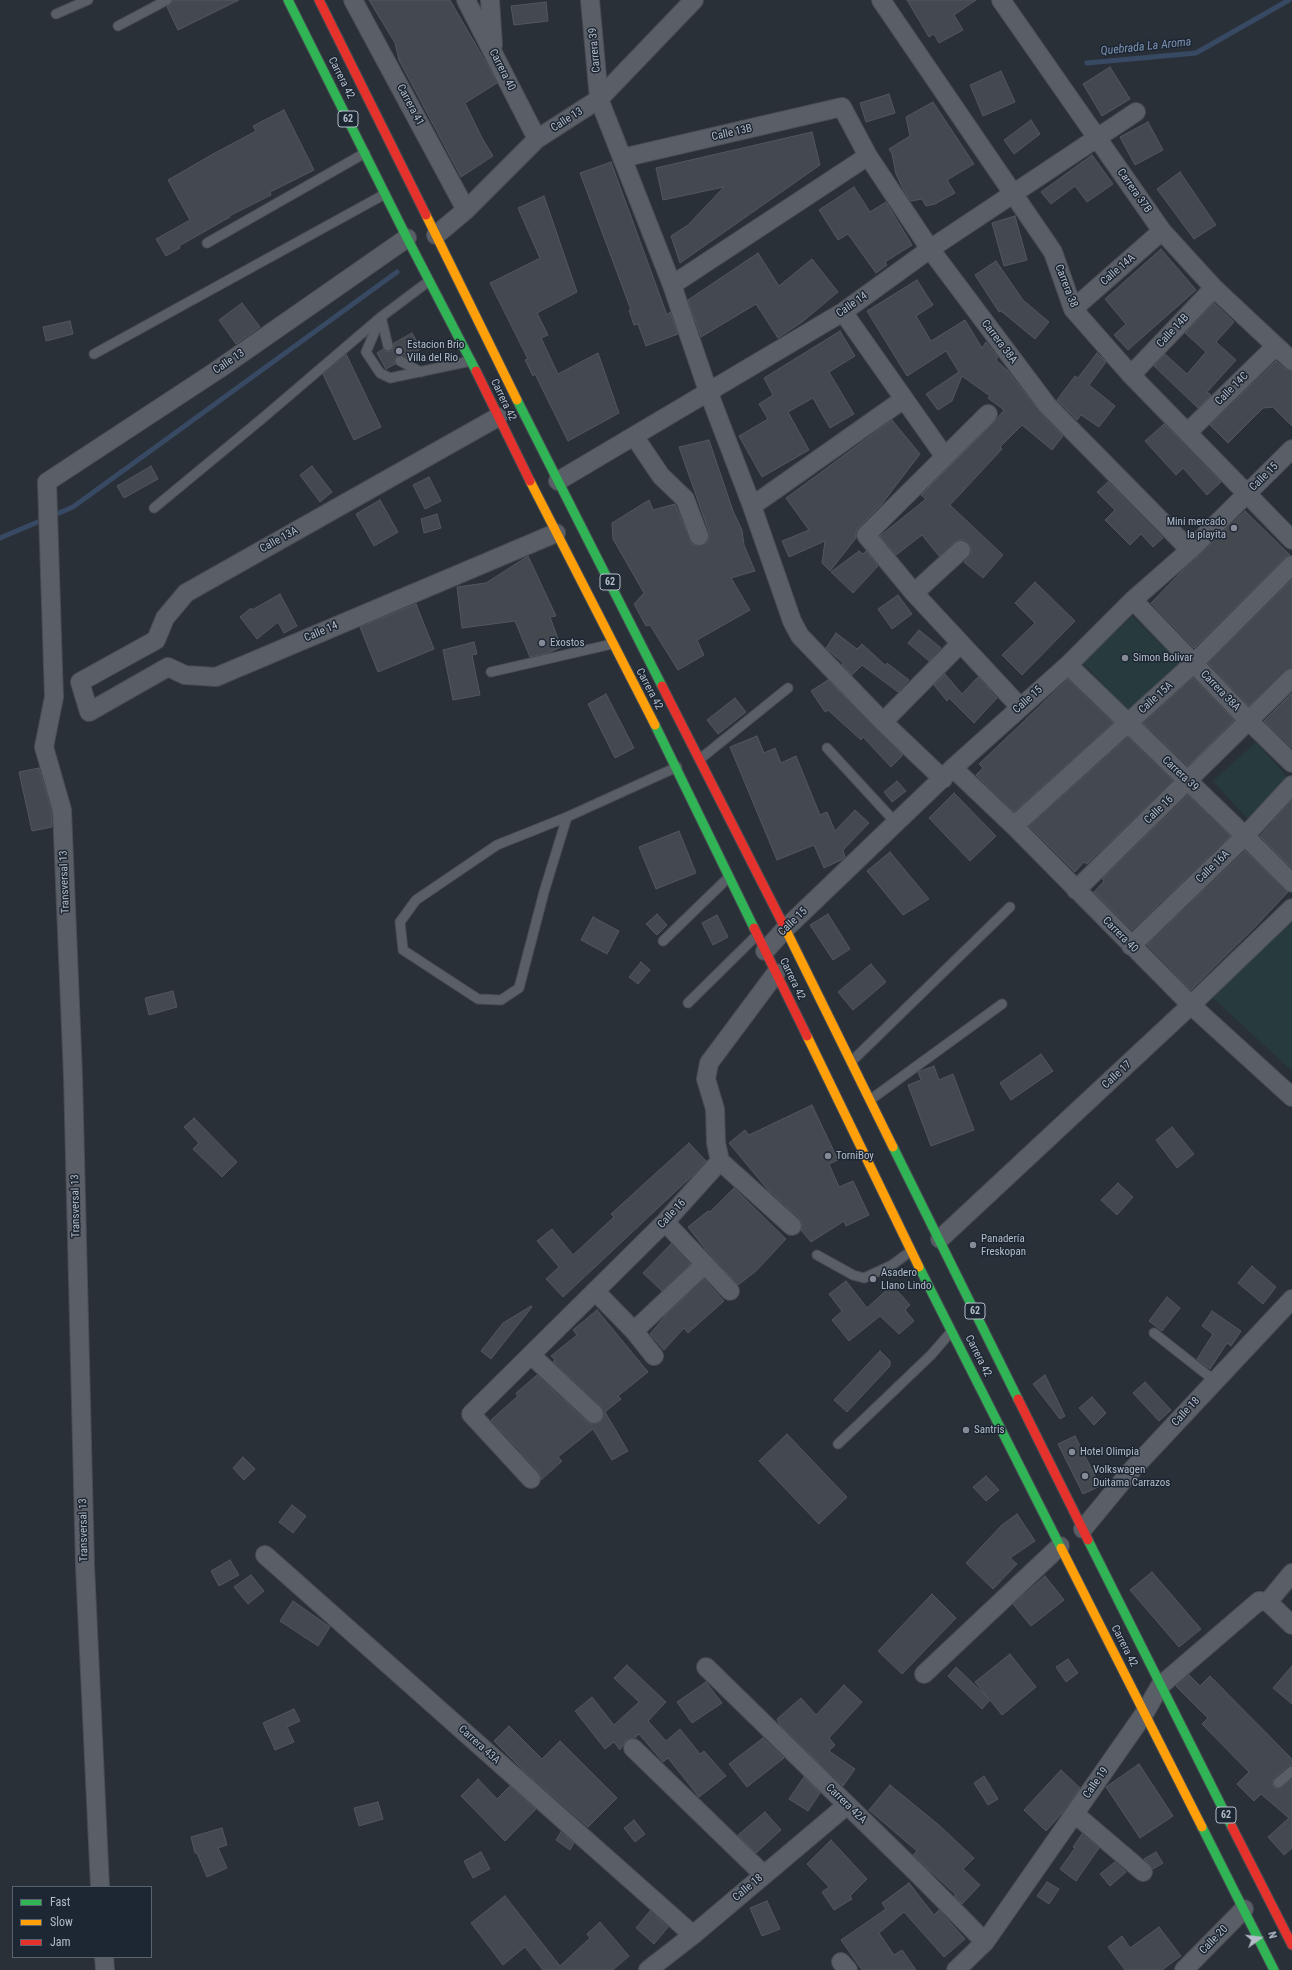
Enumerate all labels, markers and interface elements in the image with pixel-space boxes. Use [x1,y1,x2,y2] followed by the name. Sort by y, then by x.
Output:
[586,27,604,73] street label: Carrera 39
[1100,35,1192,59] water label: Quebrada La Aroma
[486,47,518,93] street label: Carrera 40
[325,55,357,101] street label: Carrera 42
[394,82,426,128] street label: Carrera 41
[549,105,585,135] street label: Calle 13
[338,111,358,127] road number: 62
[710,122,754,144] street label: Calle 13B
[1114,166,1154,216] street label: Carrera 37B
[1098,251,1138,289] street label: Calle 14A
[1052,263,1080,309] street label: Carrera 38
[834,290,870,320] street label: Calle 14
[1154,311,1192,351] street label: Calle 14B
[978,318,1020,366] street label: Carrera 38A
[407,338,464,364] place label: Estacion Brio Villa del Rio
[394,346,404,356] marker: Estacion Brio Villa del Rio
[211,347,247,377] street label: Calle 13
[1213,370,1251,408] street label: Calle 14C
[487,377,519,423] street label: Carrera 42
[1247,460,1281,494] street label: Calle 15
[1167,515,1226,541] place label: Mini mercado la playita
[1229,523,1239,533] marker: Mini mercado la playita
[258,524,300,556] street label: Calle 13A
[600,574,620,590] road number: 62
[302,619,340,645] street label: Calle 14
[550,636,584,650] place label: Exostos
[537,638,547,648] marker: Exostos
[1133,651,1193,665] place label: Simon Bolivar
[1120,653,1130,663] marker: Simon Bolivar
[633,666,665,712] street label: Carrera 42
[1197,668,1243,714] street label: Carrera 38A
[1136,679,1176,717] street label: Calle 15A
[1011,683,1045,717] street label: Calle 15
[1159,754,1201,794] street label: Carrera 39
[1142,793,1176,827] street label: Calle 16
[1194,848,1232,886] street label: Calle 16A
[57,850,73,914] street label: Transversal 13
[776,905,810,939] street label: Calle 15
[1099,914,1141,956] street label: Carrera 40
[776,956,808,1002] street label: Carrera 42
[1100,1058,1134,1092] street label: Calle 17
[836,1149,874,1163] place label: TorniBoy
[823,1151,833,1161] marker: TorniBoy
[69,1174,83,1238] street label: Transversal 13
[655,1197,689,1231] street label: Calle 16
[981,1232,1026,1258] place label: Panadería Freskopan
[968,1240,978,1250] marker: Panadería Freskopan
[881,1266,931,1292] place label: Asadero Llano Lindo
[868,1274,878,1284] marker: Asadero Llano Lindo
[965,1303,985,1319] road number: 62
[962,1333,994,1379] street label: Carrera 42
[1169,1395,1203,1429] street label: Calle 18
[974,1423,1004,1437] place label: Santris
[961,1425,971,1435] marker: Santris
[1080,1445,1139,1459] place label: Hotel Olimpia
[1067,1447,1077,1457] marker: Hotel Olimpia
[1093,1463,1170,1489] place label: Volkswagen Duitama Carrazos
[1080,1471,1090,1481] marker: Volkswagen Duitama Carrazos
[77,1498,91,1562] street label: Transversal 13
[1108,1623,1140,1669] street label: Carrera 42
[455,1723,503,1767] street label: Carrera 43A
[1081,1765,1111,1801] street label: Calle 19
[823,1781,869,1827] street label: Carrera 42A
[1216,1807,1236,1823] road number: 62
[730,1872,766,1904] street label: Calle 18
[12,1886,152,1958] legend
[50,1895,70,1909] text: Fast
[50,1915,73,1929] text: Slow
[1240,1918,1280,1958] north arrow
[1197,1923,1231,1957] street label: Calle 20
[1265,1930,1279,1940] text: N
[50,1935,71,1949] text: Jam

